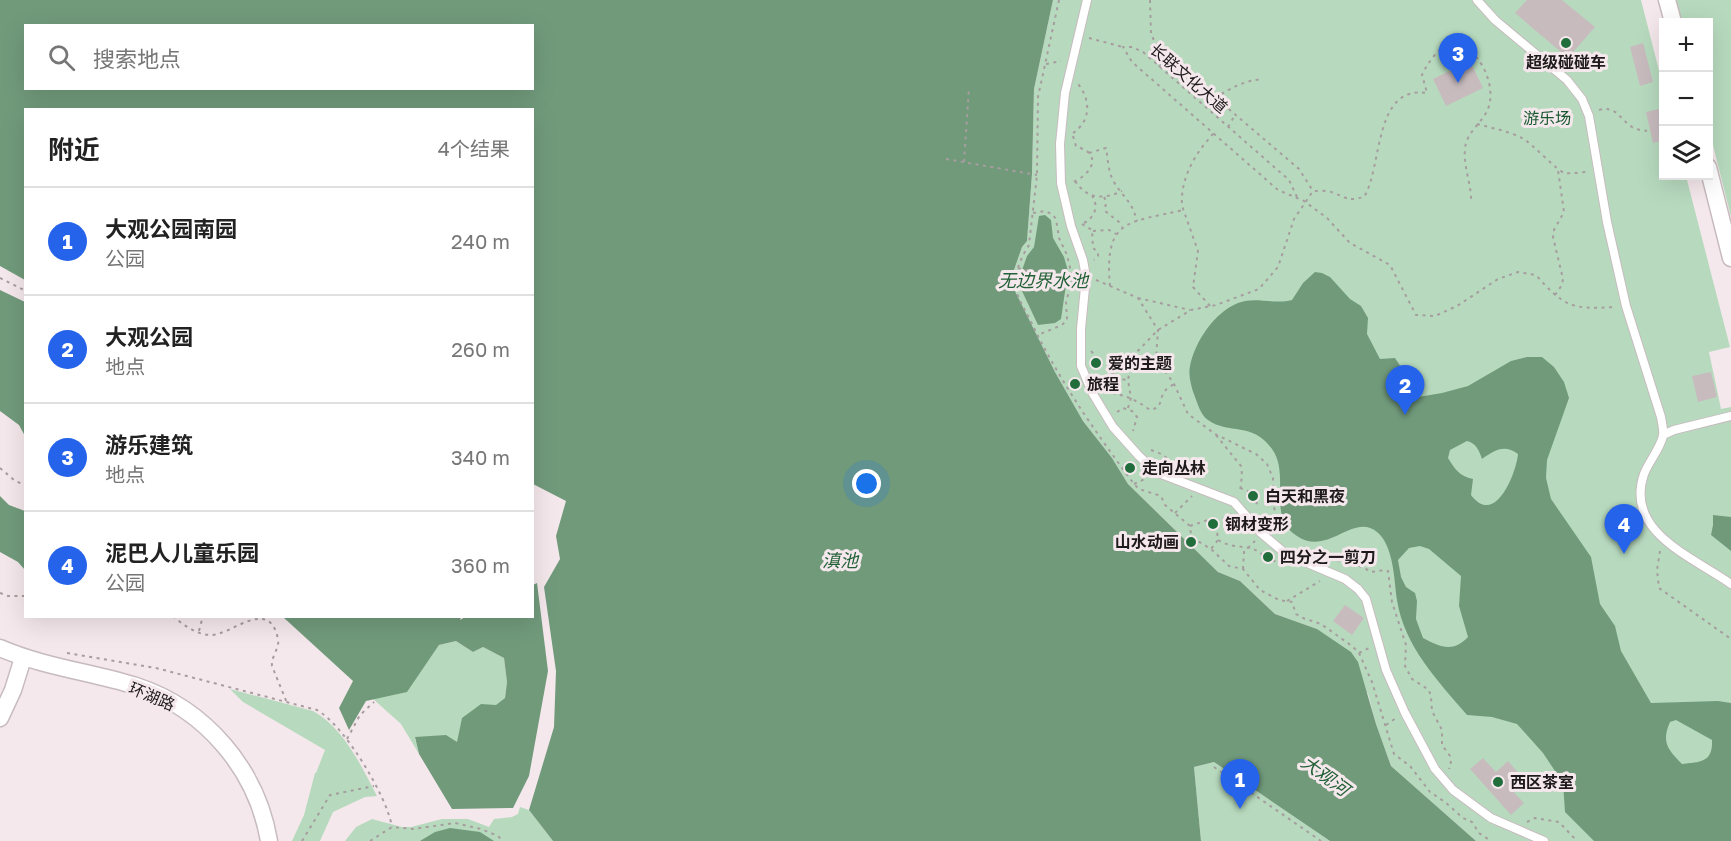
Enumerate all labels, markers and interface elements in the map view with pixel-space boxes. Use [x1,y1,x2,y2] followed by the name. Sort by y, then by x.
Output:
[1659,18,1713,180] map controls
[1659,18,1713,72] button: +
[24,24,534,90] search box
[1438,34,1478,83] pin: 3
[1559,36,1573,50] marker: 超级碰碰车
[1146,39,1232,117] street label: 长联文化大道
[45,41,78,74] icon: search
[93,45,181,72] text: 搜索地点
[1526,52,1606,72] place label: 超级碰碰车
[1659,72,1713,126] button: −
[1523,108,1571,128] park label: 游乐场
[1659,126,1713,180] button: layers
[48,134,100,165] text: 附近
[438,136,510,160] text: 4个结果
[105,215,237,242] text: 大观公园南园
[62,229,73,253] text: 1
[451,229,510,253] text: 240 m
[105,246,145,270] text: 公园
[998,269,1090,291] water label: 无边界水池
[105,323,193,350] text: 大观公园
[61,337,74,361] text: 2
[451,337,510,361] text: 260 m
[1108,353,1172,373] place label: 爱的主题
[105,354,145,378] text: 地点
[1089,356,1103,370] marker: 爱的主题
[1386,366,1424,415] pin: 2
[1087,374,1119,394] place label: 旅程
[1068,377,1082,391] marker: 旅程
[105,431,193,458] text: 游乐建筑
[61,445,74,469] text: 3
[451,445,510,469] text: 340 m
[1142,458,1206,478] place label: 走向丛林
[1123,461,1137,475] marker: 走向丛林
[105,462,145,486] text: 地点
[852,469,881,498] your location
[1265,486,1345,506] place label: 白天和黑夜
[1246,489,1260,503] marker: 白天和黑夜
[1604,504,1644,554] pin: 4
[1225,514,1289,534] place label: 钢材变形
[1206,517,1220,531] marker: 钢材变形
[1115,532,1179,552] place label: 山水动画
[1184,535,1198,549] marker: 山水动画
[105,539,259,566] text: 泥巴人儿童乐园
[1280,547,1376,567] place label: 四分之一剪刀
[822,549,860,571] water label: 滇池
[1261,550,1275,564] marker: 四分之一剪刀
[61,553,74,577] text: 4
[451,553,510,577] text: 360 m
[105,570,145,594] text: 公园
[126,677,178,715] street label: 环湖路
[1297,750,1356,802] water label: 大观河
[1220,760,1260,809] pin: 1
[1510,772,1574,792] place label: 西区茶室
[1491,775,1505,789] marker: 西区茶室

